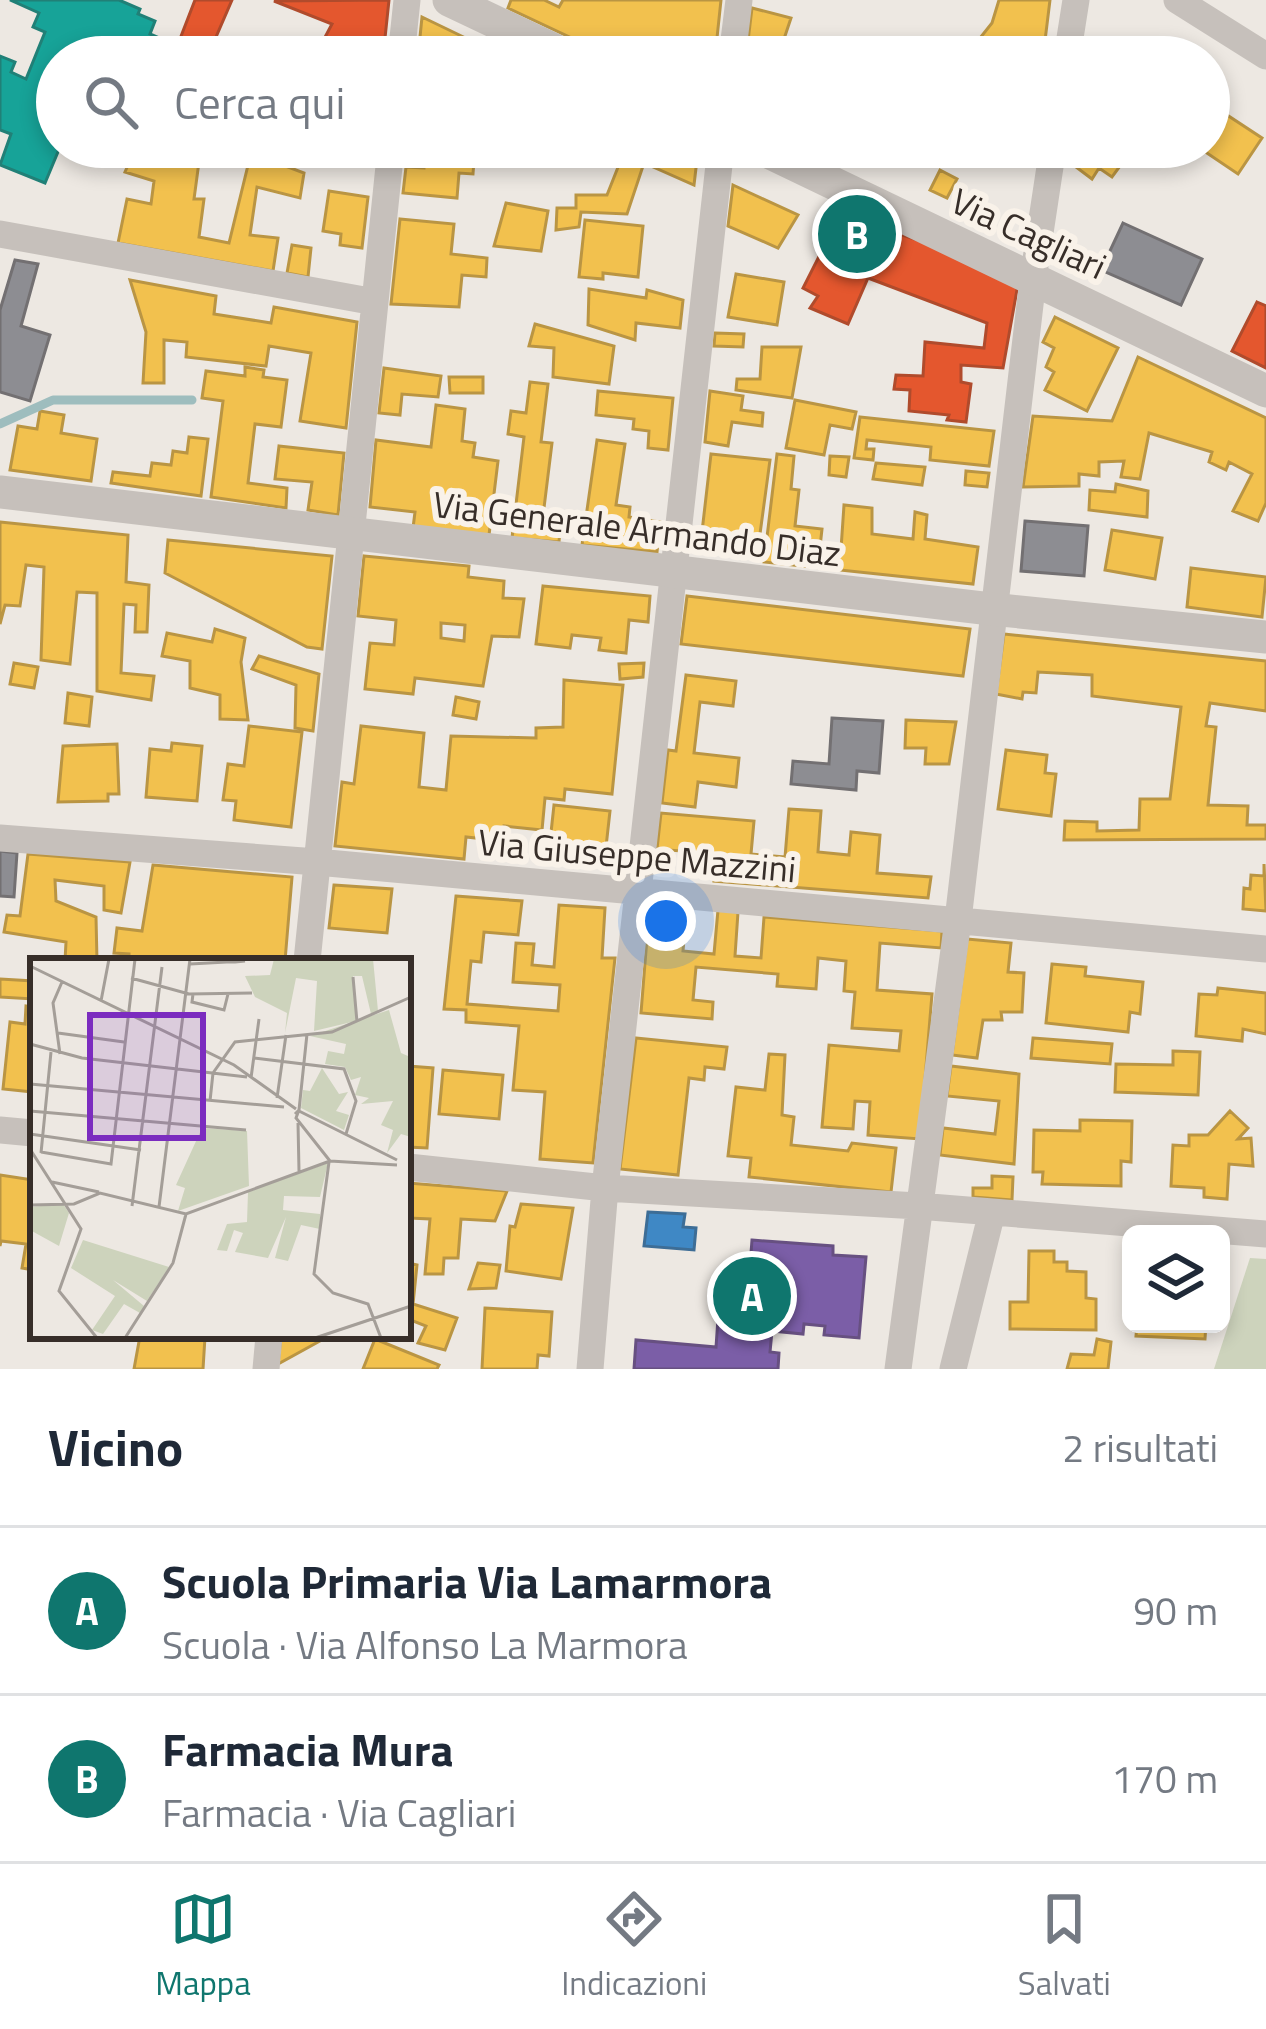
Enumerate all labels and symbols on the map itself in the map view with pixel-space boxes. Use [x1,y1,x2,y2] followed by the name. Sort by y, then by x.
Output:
[942,173,1116,293] street label: Via Cagliari
[818,189,896,279] pin: B
[430,476,844,580] street label: Via Generale Armando Diaz
[476,814,798,896] street label: Via Giuseppe Mazzini
[636,891,696,951] your location
[30,958,411,1339] inset map
[713,1251,791,1341] pin: A

